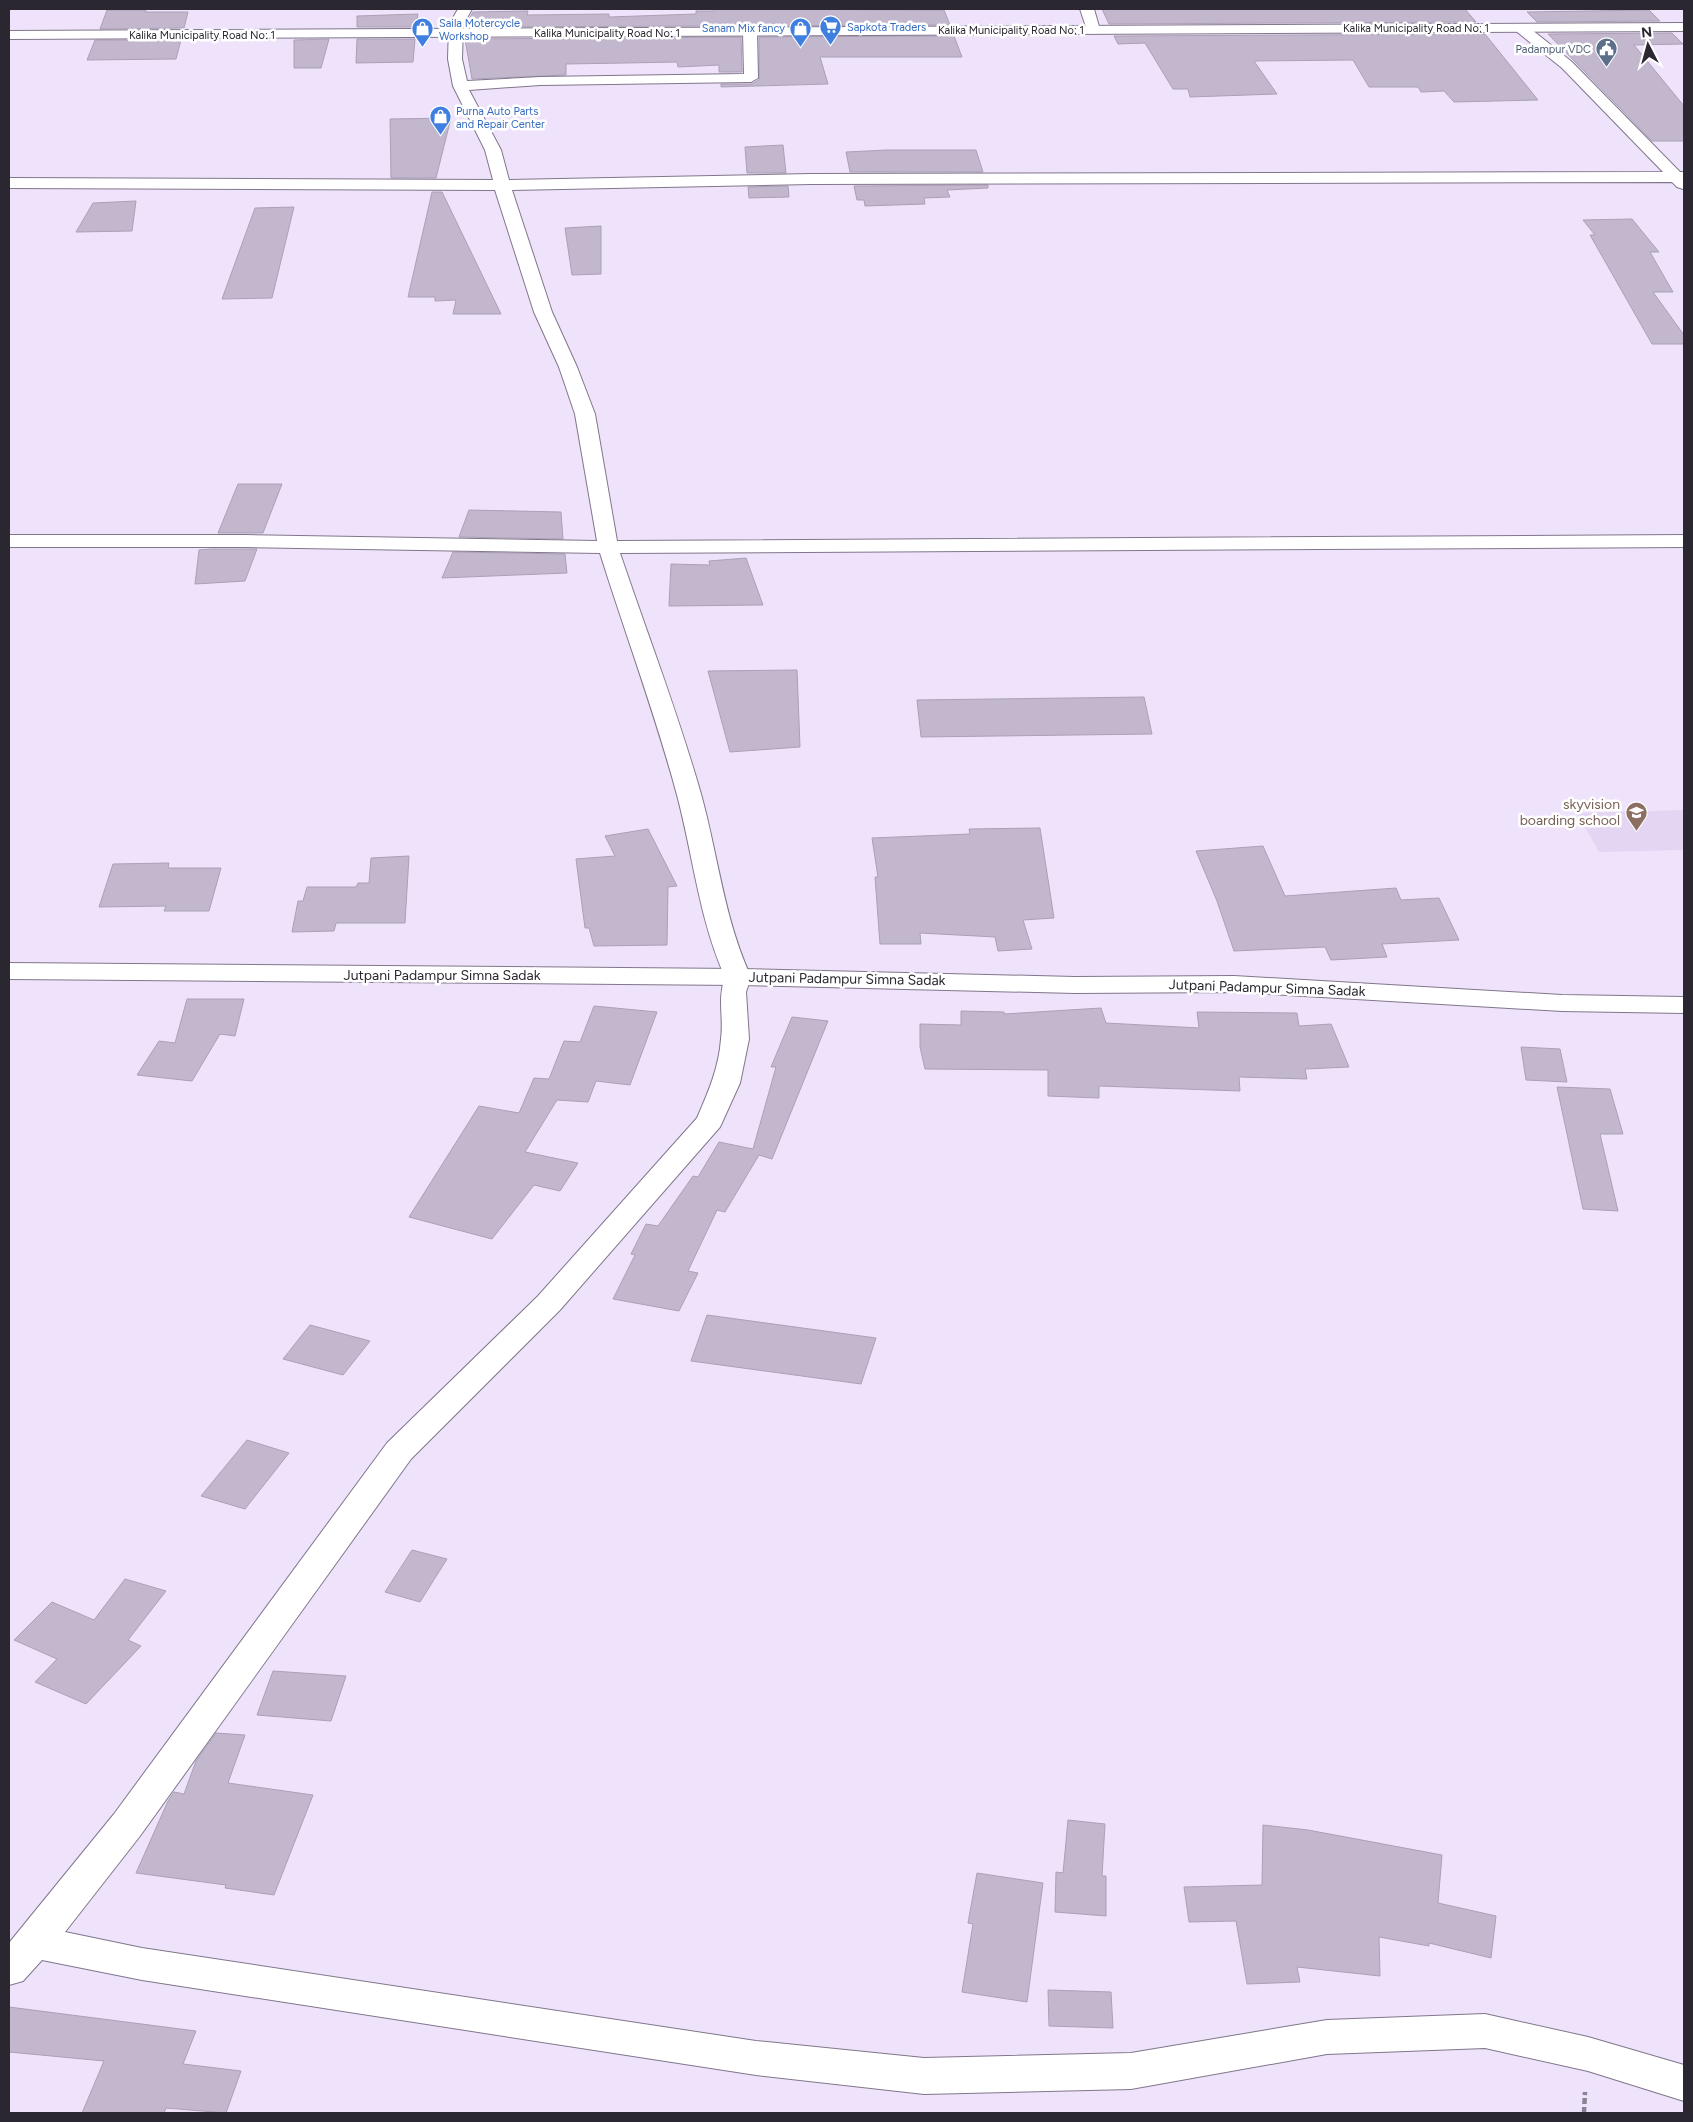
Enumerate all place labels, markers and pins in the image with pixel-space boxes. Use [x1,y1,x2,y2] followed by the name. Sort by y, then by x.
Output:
[819,15,843,46] supermarket icon: Sapkota Traders
[789,16,813,47] shop icon: Sanam Mix fancy
[411,17,435,48] shop icon: Saila Motercycle Workshop
[439,17,520,43] place label: Saila Motercycle Workshop
[847,21,926,34] place label: Sapkota Traders
[702,22,785,35] place label: Sanam Mix fancy
[1595,37,1619,68] public building icon: Padampur VDC
[1516,43,1591,56] place label: Padampur VDC
[428,105,452,136] shop icon: Purna Auto Parts and Repair Center
[456,105,545,131] place label: Purna Auto Parts and Repair Center
[1520,796,1620,829] place label: skyvision boarding school
[1624,800,1648,831] school or university icon: skyvision boarding school

